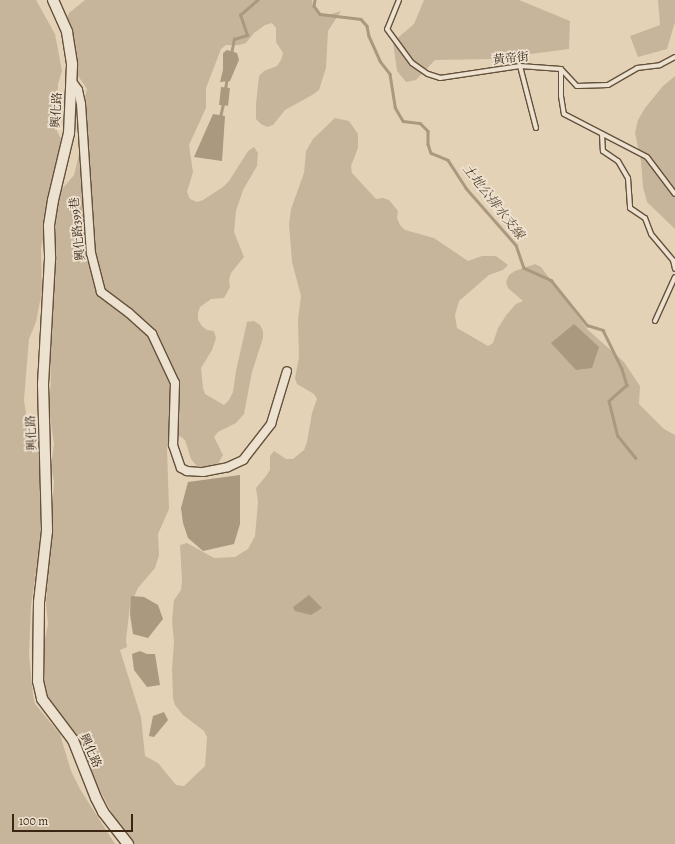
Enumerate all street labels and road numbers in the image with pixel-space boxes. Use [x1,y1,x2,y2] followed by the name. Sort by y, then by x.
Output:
[492,50,530,68] street label: 黃帝街
[49,92,65,128] street label: 興化路
[67,196,89,262] street label: 興化路399巷
[24,415,40,451] street label: 興化路
[76,732,104,770] street label: 興化路

